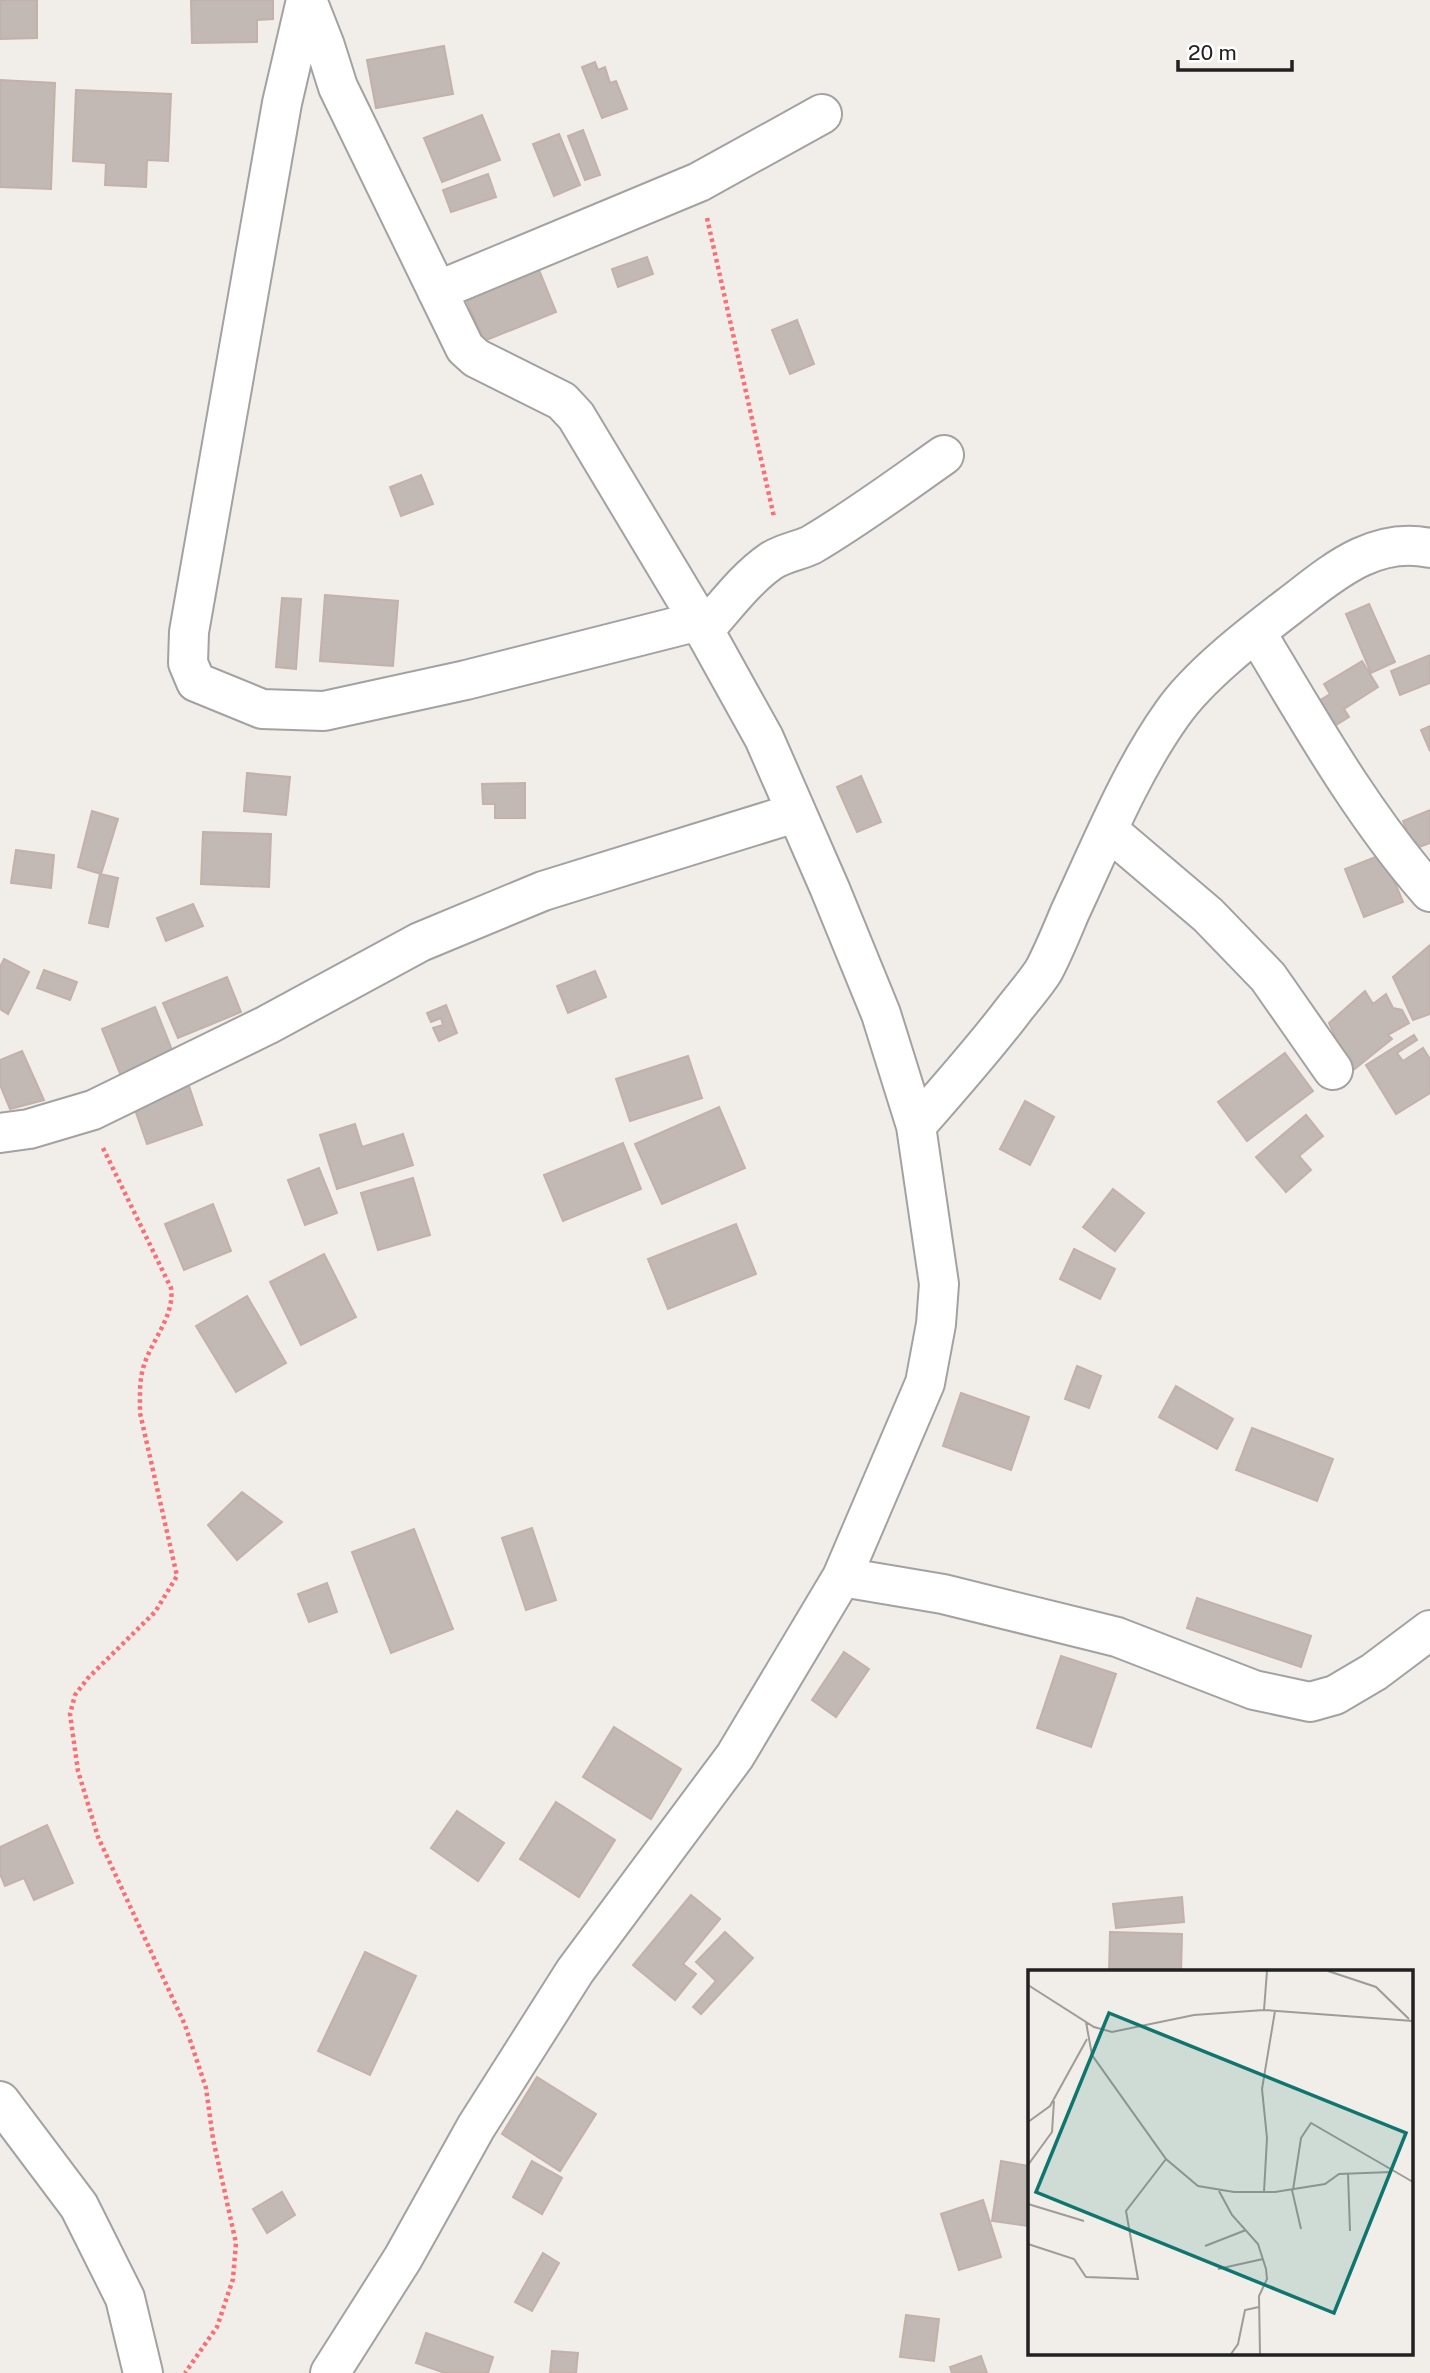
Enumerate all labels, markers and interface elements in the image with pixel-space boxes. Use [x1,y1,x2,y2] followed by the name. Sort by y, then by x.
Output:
[1178,28,1292,72] scale bar
[1188,40,1237,65] text: 20 m
[1028,1970,1412,2356] inset map

